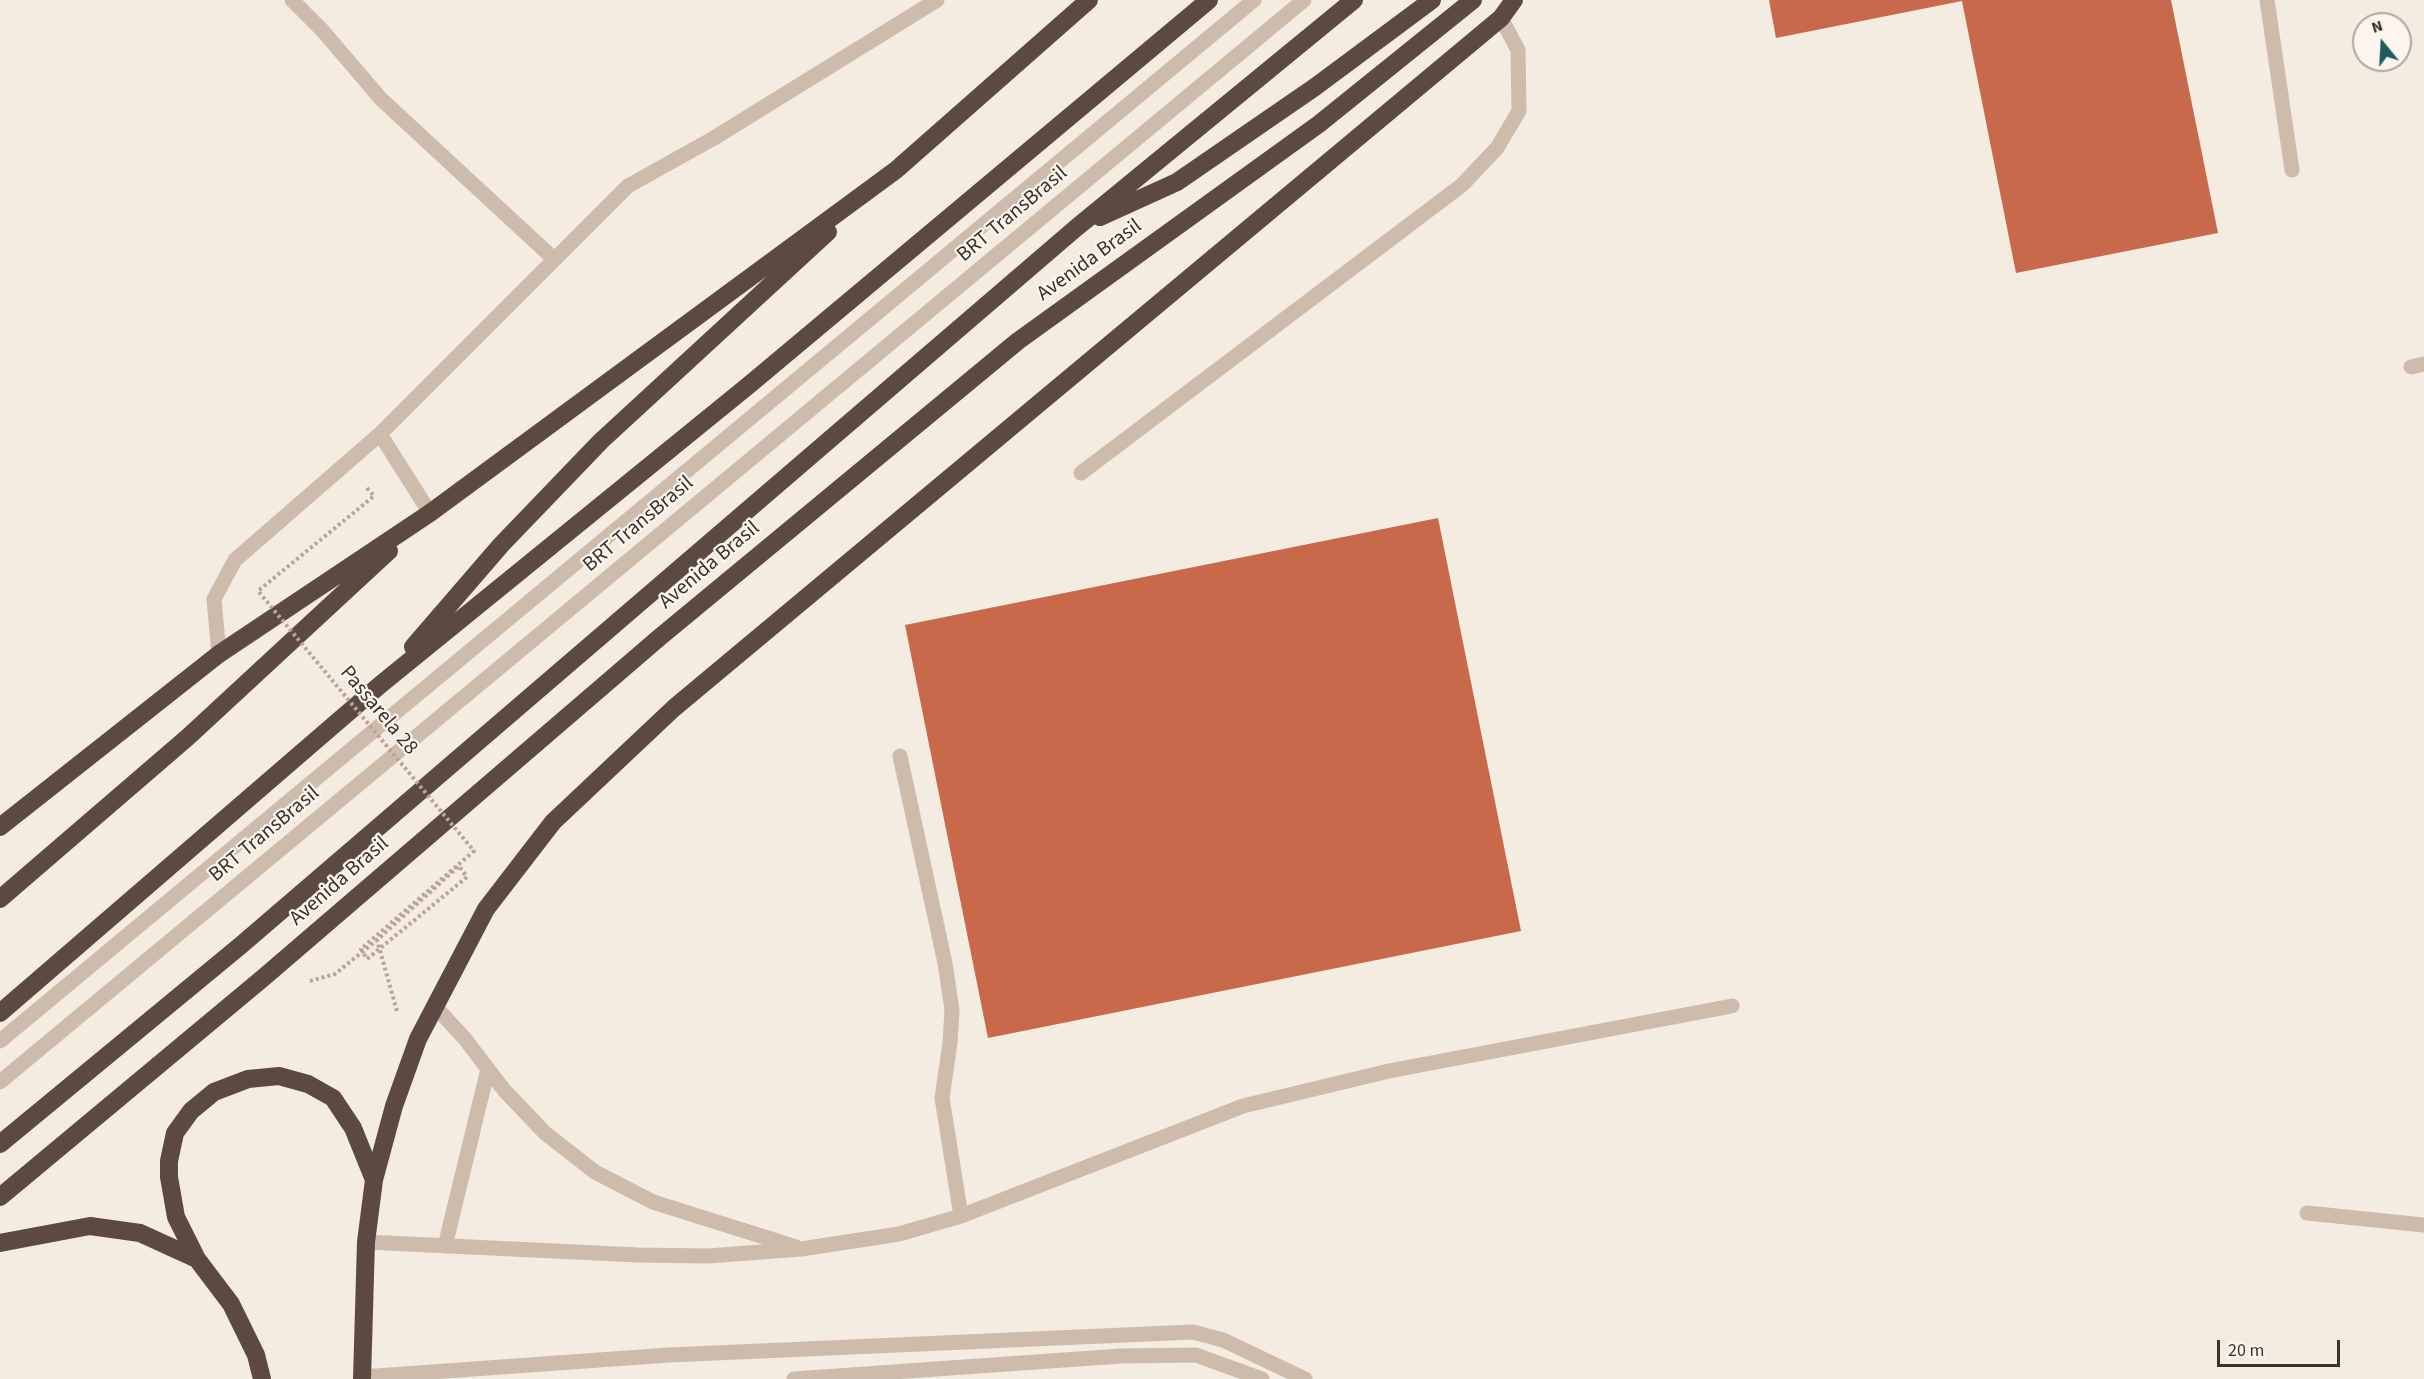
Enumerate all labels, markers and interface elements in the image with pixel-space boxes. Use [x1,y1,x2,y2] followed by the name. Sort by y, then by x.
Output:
[2352,12,2412,72] north arrow
[2369,15,2386,39] text: N
[953,161,1073,269] street label: BRT TransBrasil
[1033,215,1147,307] street label: Avenida Brasil
[579,471,699,579] street label: BRT TransBrasil
[655,517,765,615] street label: Avenida Brasil
[334,661,422,761] street label: Passarela 28
[205,781,325,889] street label: BRT TransBrasil
[285,832,395,932] street label: Avenida Brasil
[2220,1328,2343,1366] scale bar
[2228,1338,2264,1363] text: 20 m

